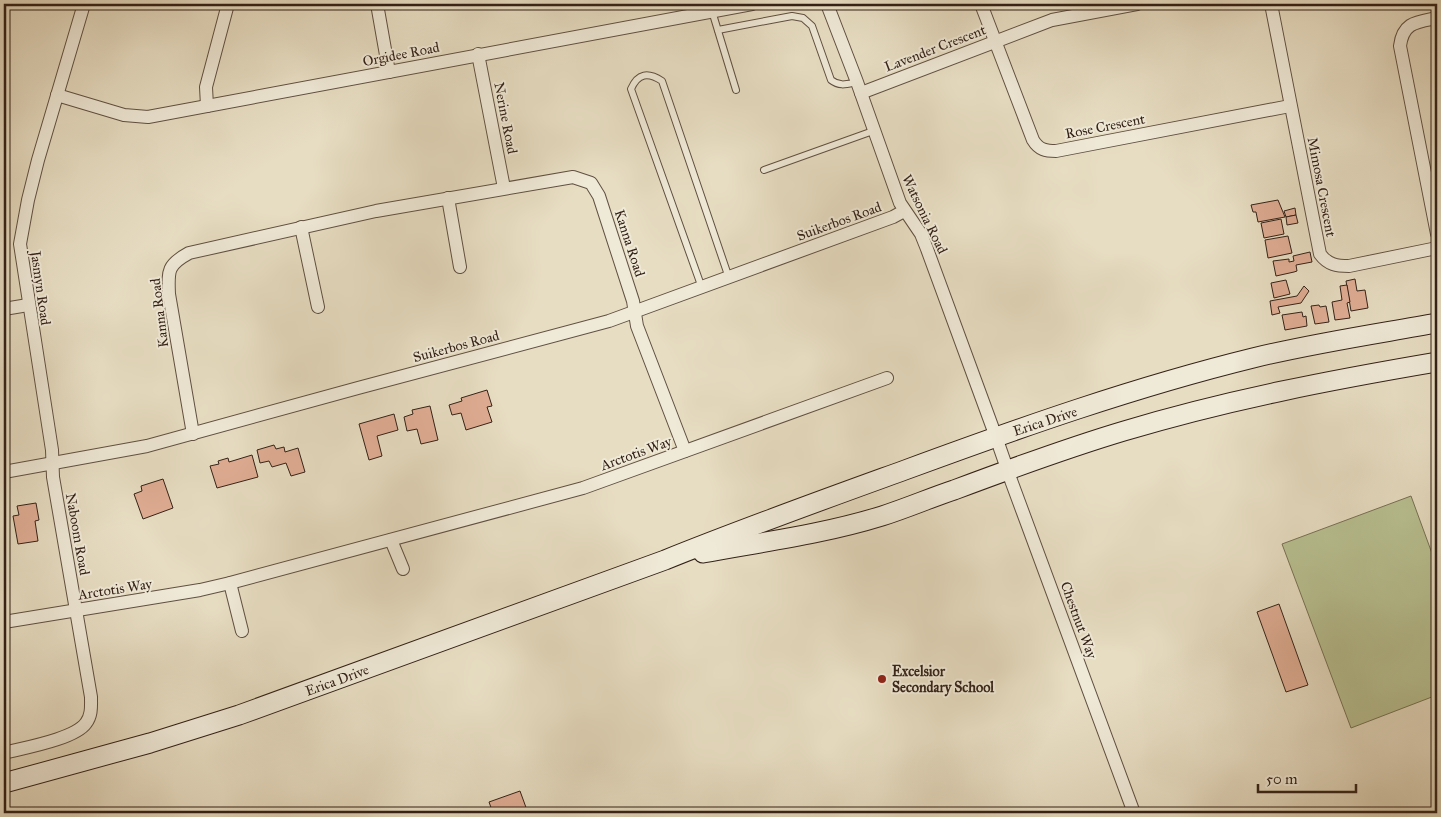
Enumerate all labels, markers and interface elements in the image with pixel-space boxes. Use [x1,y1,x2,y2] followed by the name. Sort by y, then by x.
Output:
[882,21,988,76] street label: Lavender Crescent
[361,39,441,70] street label: Orgidee Road
[490,81,521,155] street label: Nerine Road
[1064,110,1146,143] street label: Rose Crescent
[1304,136,1339,238] street label: Mimosa Crescent
[898,172,951,257] street label: Watsonia Road
[795,198,884,245] street label: Suikerbos Road
[611,207,648,279] street label: Kanna Road
[26,248,54,326] street label: Jasmyn Road
[147,277,172,349] street label: Kanna Road
[411,327,501,366] street label: Suikerbos Road
[1011,403,1079,440] street label: Erica Drive
[597,433,674,475] street label: Arctotis Way
[62,492,93,577] street label: Naboom Road
[76,575,154,604] street label: Arctotis Way
[1057,579,1101,662] street label: Chestnut Way
[303,661,371,700] street label: Erica Drive
[892,663,995,697] place label: Excelsior Secondary School
[876,673,888,685] marker: Excelsior Secondary School
[1258,762,1356,794] scale bar
[1266,770,1298,788] text: 50 m

